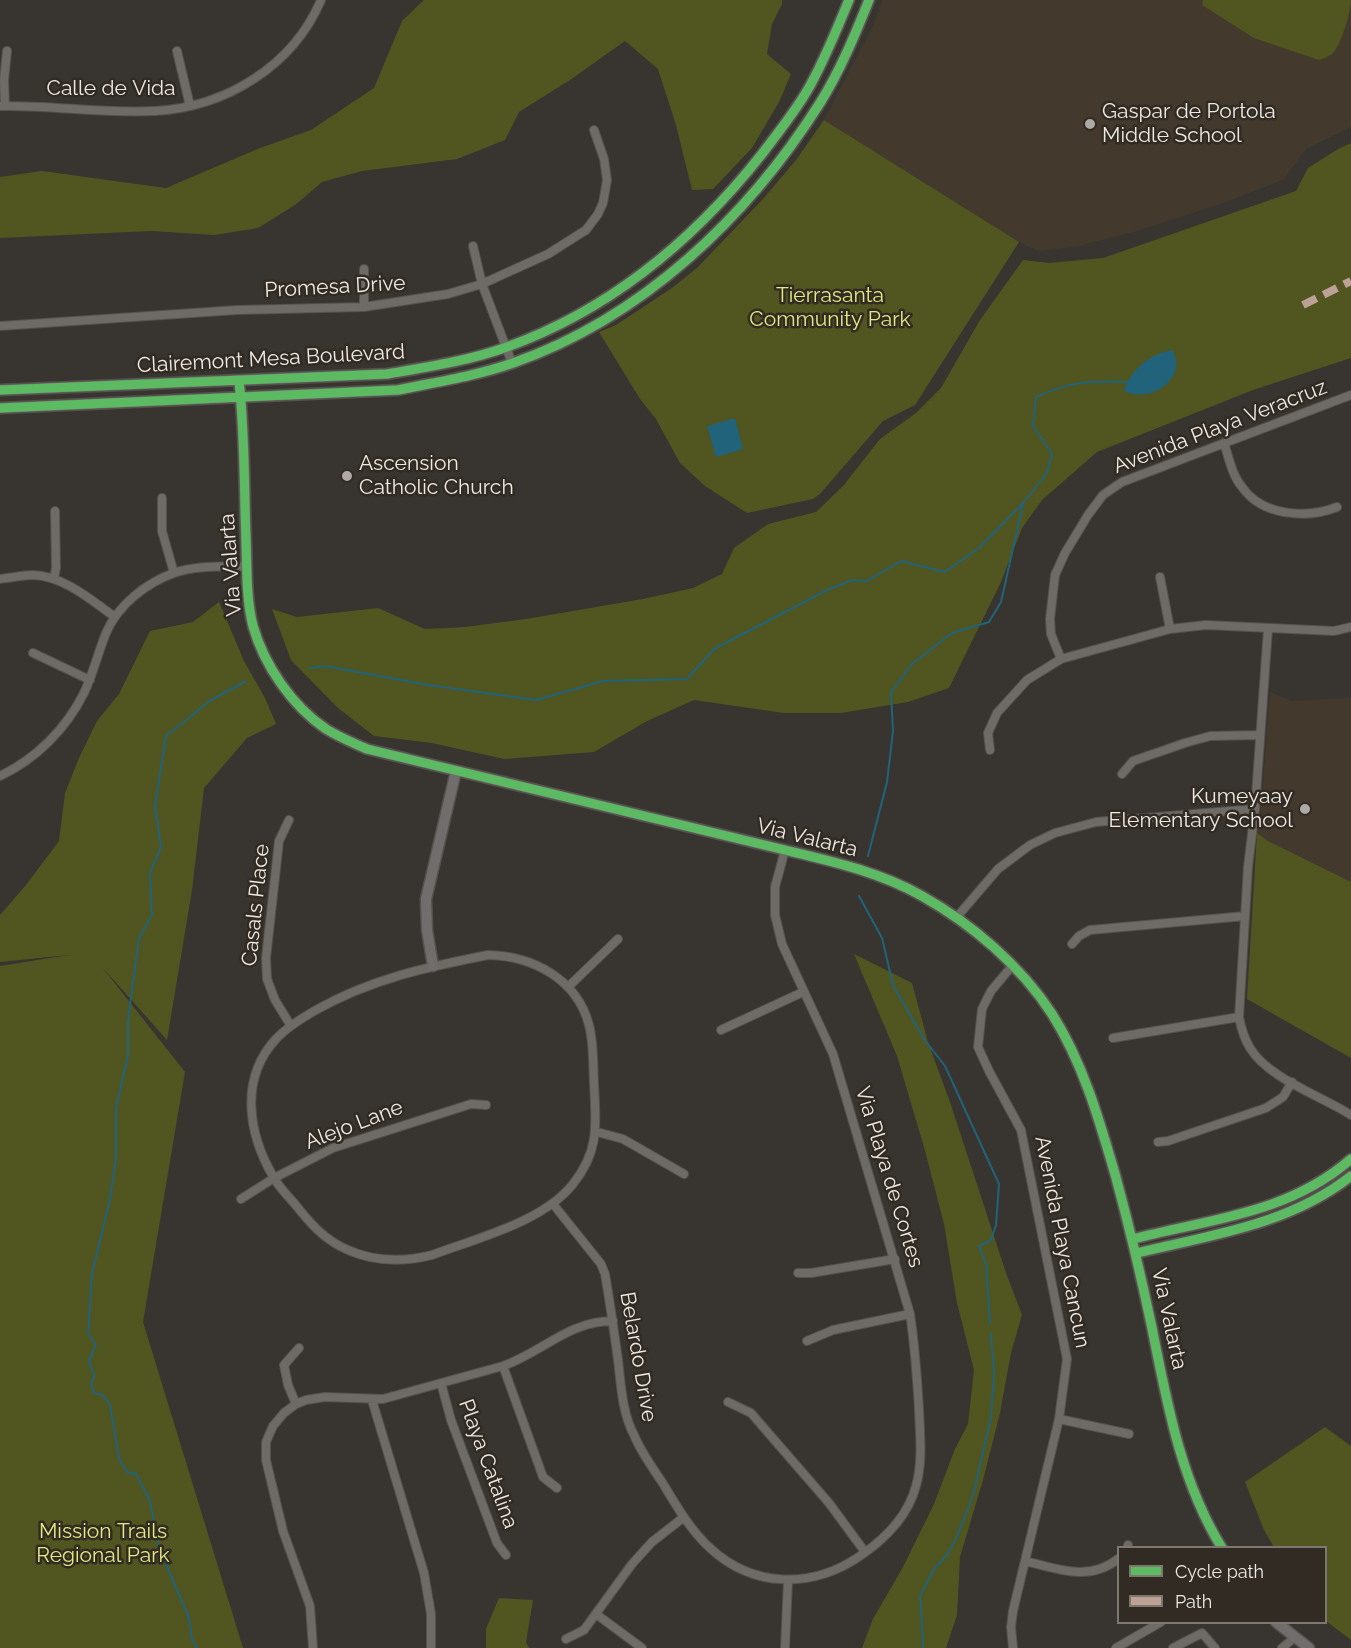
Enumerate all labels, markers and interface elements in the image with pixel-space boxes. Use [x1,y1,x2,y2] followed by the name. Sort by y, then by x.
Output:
[46,76,176,102] street label: Calle de Vida
[1102,99,1276,149] place label: Gaspar de Portola Middle School
[1083,117,1097,131] marker: Gaspar de Portola Middle School
[264,271,406,303] street label: Promesa Drive
[749,283,911,333] park label: Tierrasanta Community Park
[136,339,406,379] street label: Clairemont Mesa Boulevard
[1110,375,1330,479] street label: Avenida Playa Veracruz
[359,451,514,501] place label: Ascension Catholic Church
[340,469,354,483] marker: Ascension Catholic Church
[215,513,247,617] street label: Via Valarta
[1109,784,1293,834] place label: Kumeyaay Elementary School
[1298,802,1312,816] marker: Kumeyaay Elementary School
[754,813,860,863] street label: Via Valarta
[237,843,275,967] street label: Casals Place
[850,1084,928,1270] street label: Via Playa de Cortes
[301,1095,407,1155] street label: Alejo Lane
[1029,1134,1095,1350] street label: Avenida Playa Cancun
[1146,1266,1192,1372] street label: Via Valarta
[614,1290,662,1424] street label: Belardo Drive
[453,1396,523,1532] street label: Playa Catalina
[36,1519,170,1569] park label: Mission Trails Regional Park
[1117,1546,1327,1624] legend
[1175,1561,1264,1582] text: Cycle path
[1175,1591,1212,1612] text: Path

